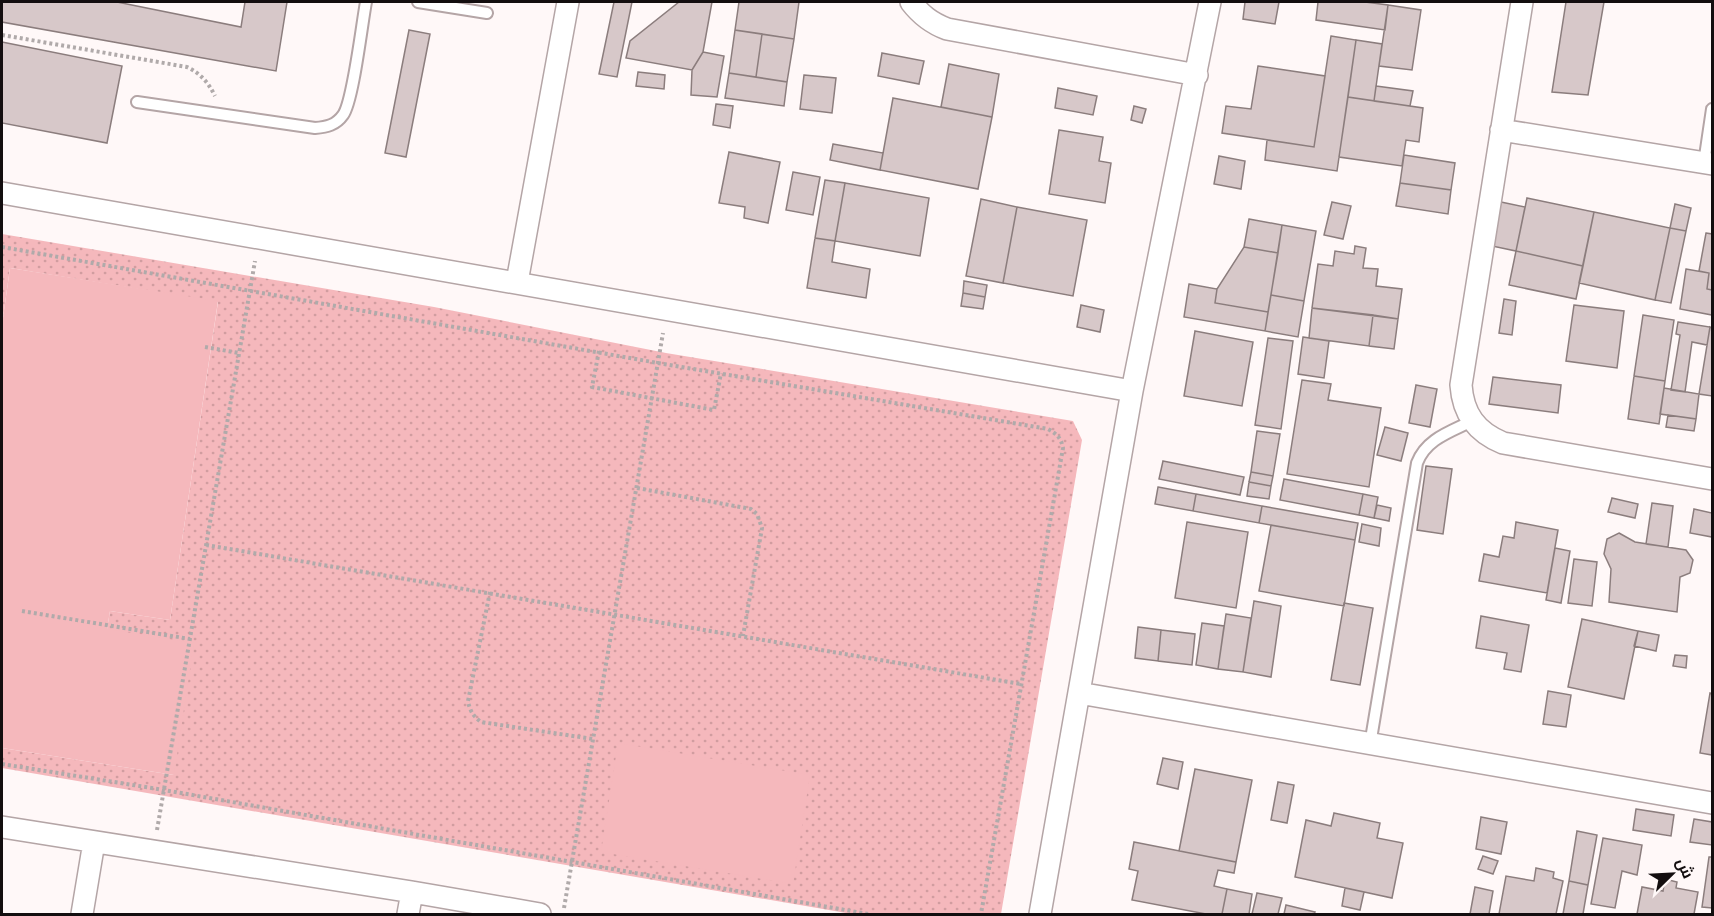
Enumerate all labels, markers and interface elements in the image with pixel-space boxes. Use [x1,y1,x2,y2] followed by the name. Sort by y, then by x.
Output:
[1642,844,1702,904] north arrow
[1671,855,1697,882] text: ش

